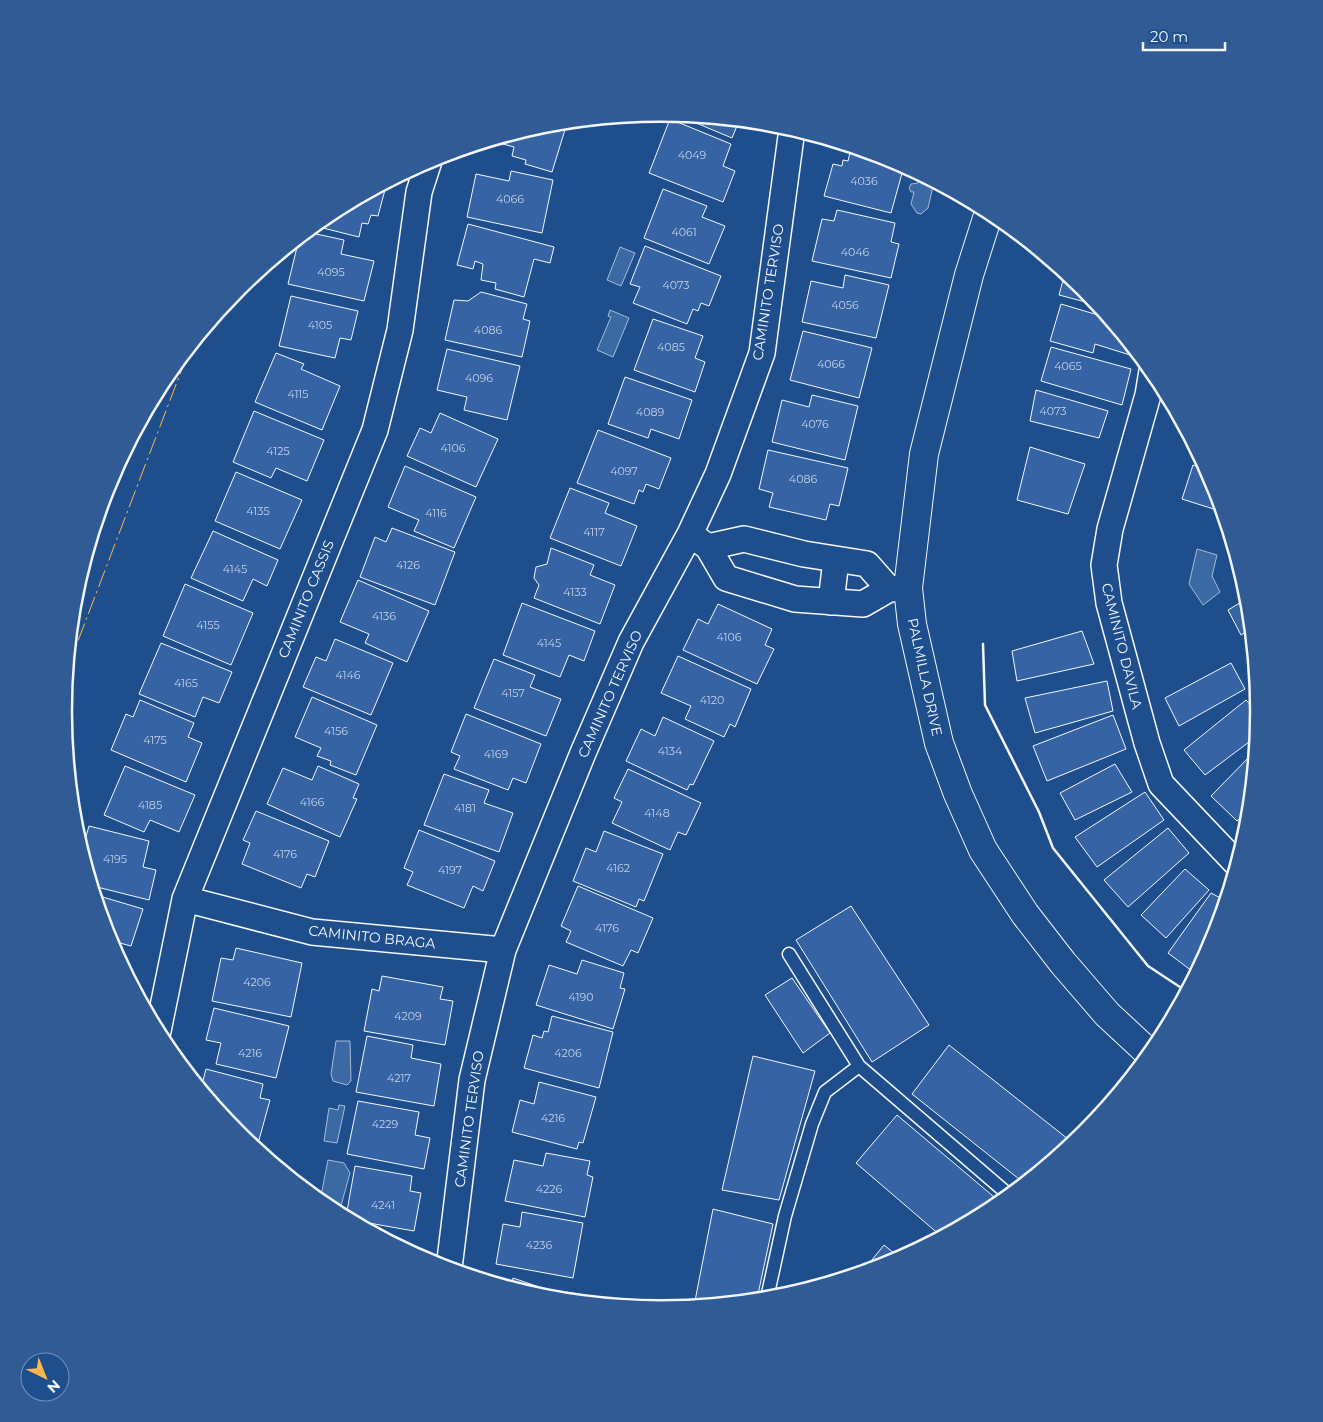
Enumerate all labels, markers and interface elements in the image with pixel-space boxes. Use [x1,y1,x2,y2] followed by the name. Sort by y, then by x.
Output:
[1143,20,1226,52] scale bar
[1150,27,1188,46] text: 20 m
[678,148,707,162] house number: 4049
[850,174,878,188] house number: 4036
[496,192,524,206] house number: 4066
[748,222,788,362] street label: CAMINITO TERVISO
[671,225,697,239] house number: 4061
[841,245,870,259] house number: 4046
[317,265,345,279] house number: 4095
[662,278,690,292] house number: 4073
[831,298,859,312] house number: 4056
[308,318,332,332] house number: 4105
[474,323,502,337] house number: 4086
[657,340,685,354] house number: 4085
[817,357,845,371] house number: 4066
[1054,359,1082,373] house number: 4065
[465,371,493,385] house number: 4096
[287,387,309,401] house number: 4115
[1039,404,1067,418] house number: 4073
[636,405,664,419] house number: 4089
[801,417,829,431] house number: 4076
[441,441,466,455] house number: 4106
[266,444,290,458] house number: 4125
[610,464,638,478] house number: 4097
[789,472,817,486] house number: 4086
[246,504,270,518] house number: 4135
[425,506,447,520] house number: 4116
[583,525,605,539] house number: 4117
[274,537,338,661] street label: CAMINITO CASSIS
[396,558,420,572] house number: 4126
[223,562,247,576] house number: 4145
[1098,581,1147,712] street label: CAMINITO DAVILA
[563,585,587,599] house number: 4133
[372,609,396,623] house number: 4136
[904,616,946,738] street label: PALMILLA DRIVE
[196,618,220,632] house number: 4155
[574,627,646,761] street label: CAMINITO TERVISO
[717,630,742,644] house number: 4106
[537,636,561,650] house number: 4145
[336,668,361,682] house number: 4146
[174,676,198,690] house number: 4165
[501,686,525,700] house number: 4157
[700,693,724,707] house number: 4120
[324,724,348,738] house number: 4156
[143,733,167,747] house number: 4175
[658,744,683,758] house number: 4134
[484,747,508,761] house number: 4169
[300,795,324,809] house number: 4166
[138,798,162,812] house number: 4185
[454,801,476,815] house number: 4181
[644,806,670,820] house number: 4148
[273,847,297,861] house number: 4176
[103,852,127,866] house number: 4195
[606,861,630,875] house number: 4162
[438,863,462,877] house number: 4197
[308,921,437,953] street label: CAMINITO BRAGA
[595,921,619,935] house number: 4176
[243,975,271,989] house number: 4206
[569,990,593,1004] house number: 4190
[394,1009,422,1023] house number: 4209
[238,1046,262,1060] house number: 4216
[554,1046,582,1060] house number: 4206
[450,1049,488,1189] street label: CAMINITO TERVISO
[387,1071,411,1085] house number: 4217
[541,1111,565,1125] house number: 4216
[372,1117,399,1131] house number: 4229
[536,1182,563,1196] house number: 4226
[371,1198,395,1212] house number: 4241
[526,1238,552,1252] house number: 4236
[20,1352,70,1402] north arrow
[44,1376,64,1397] text: N

